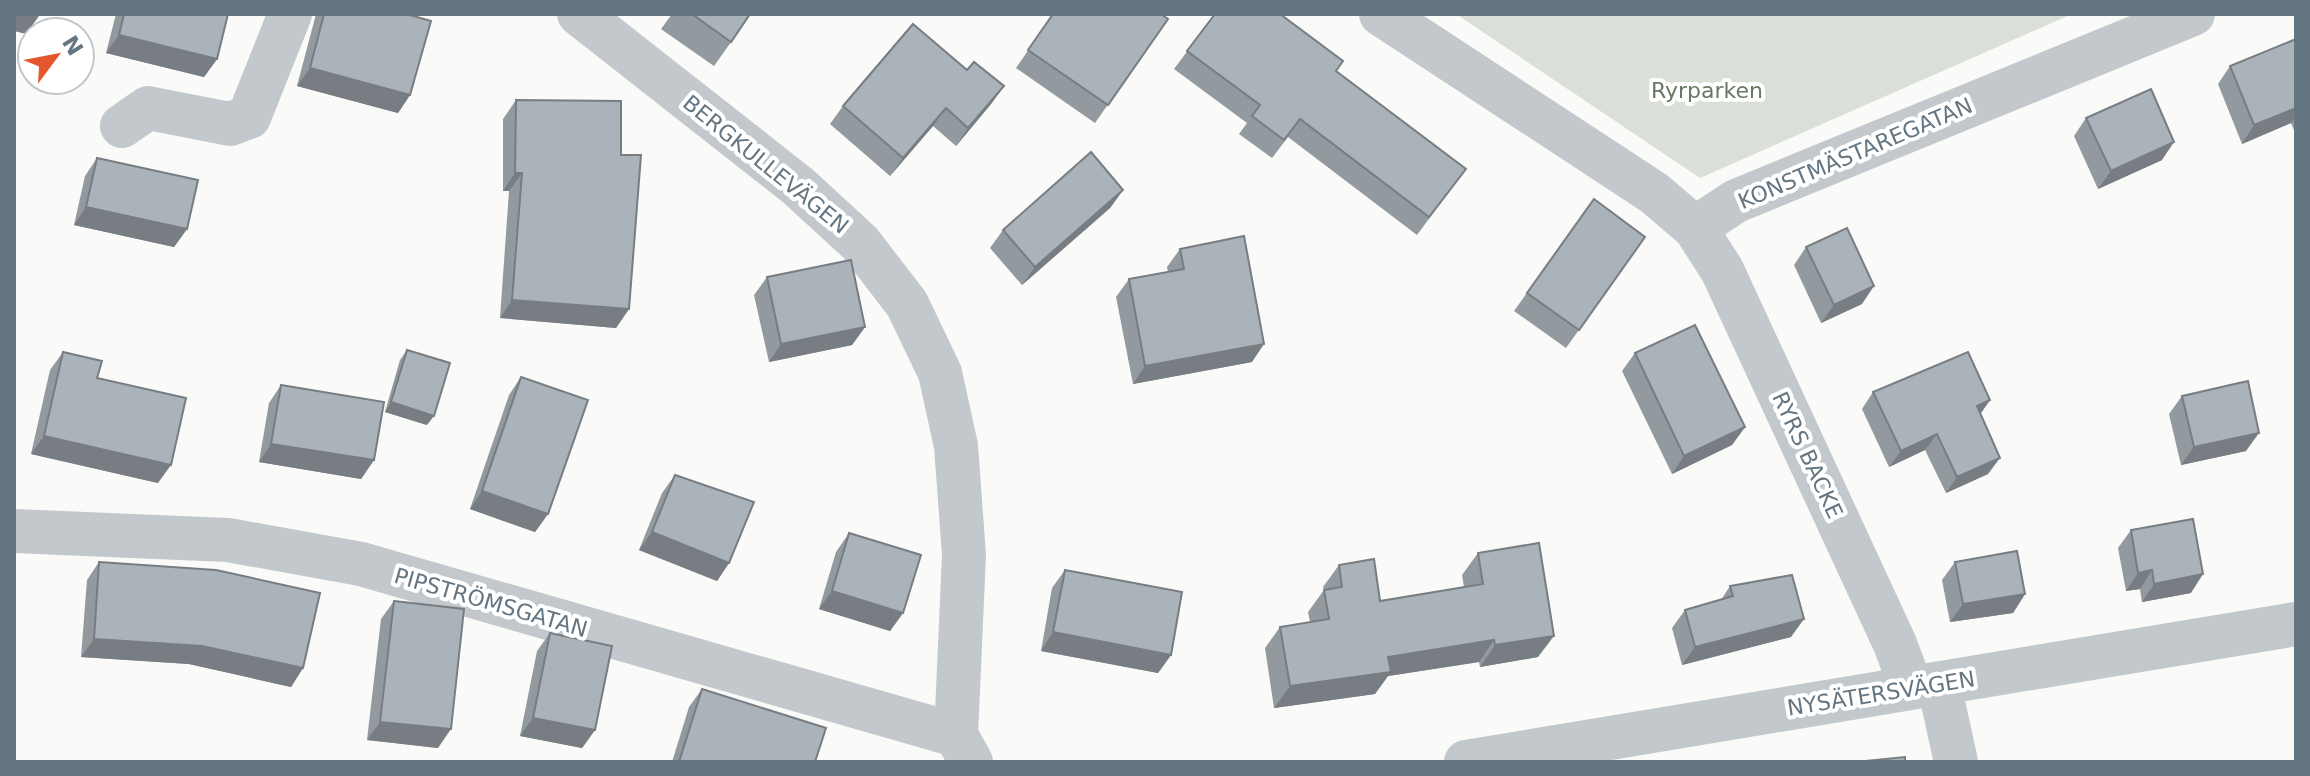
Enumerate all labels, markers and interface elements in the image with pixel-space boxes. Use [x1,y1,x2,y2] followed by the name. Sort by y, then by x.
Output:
[16,16,96,96] north arrow
[57,31,88,60] text: N
[1651,78,1763,103] park label: Ryrparken
[678,90,853,239] street label: BERGKULLEVÄGEN
[1734,93,1976,214] street label: KONSTMÄSTAREGATAN
[1767,388,1848,523] street label: RYRS BACKE
[391,563,590,642] street label: PIPSTRÖMSGATAN
[1785,666,1977,721] street label: NYSÄTERSVÄGEN

